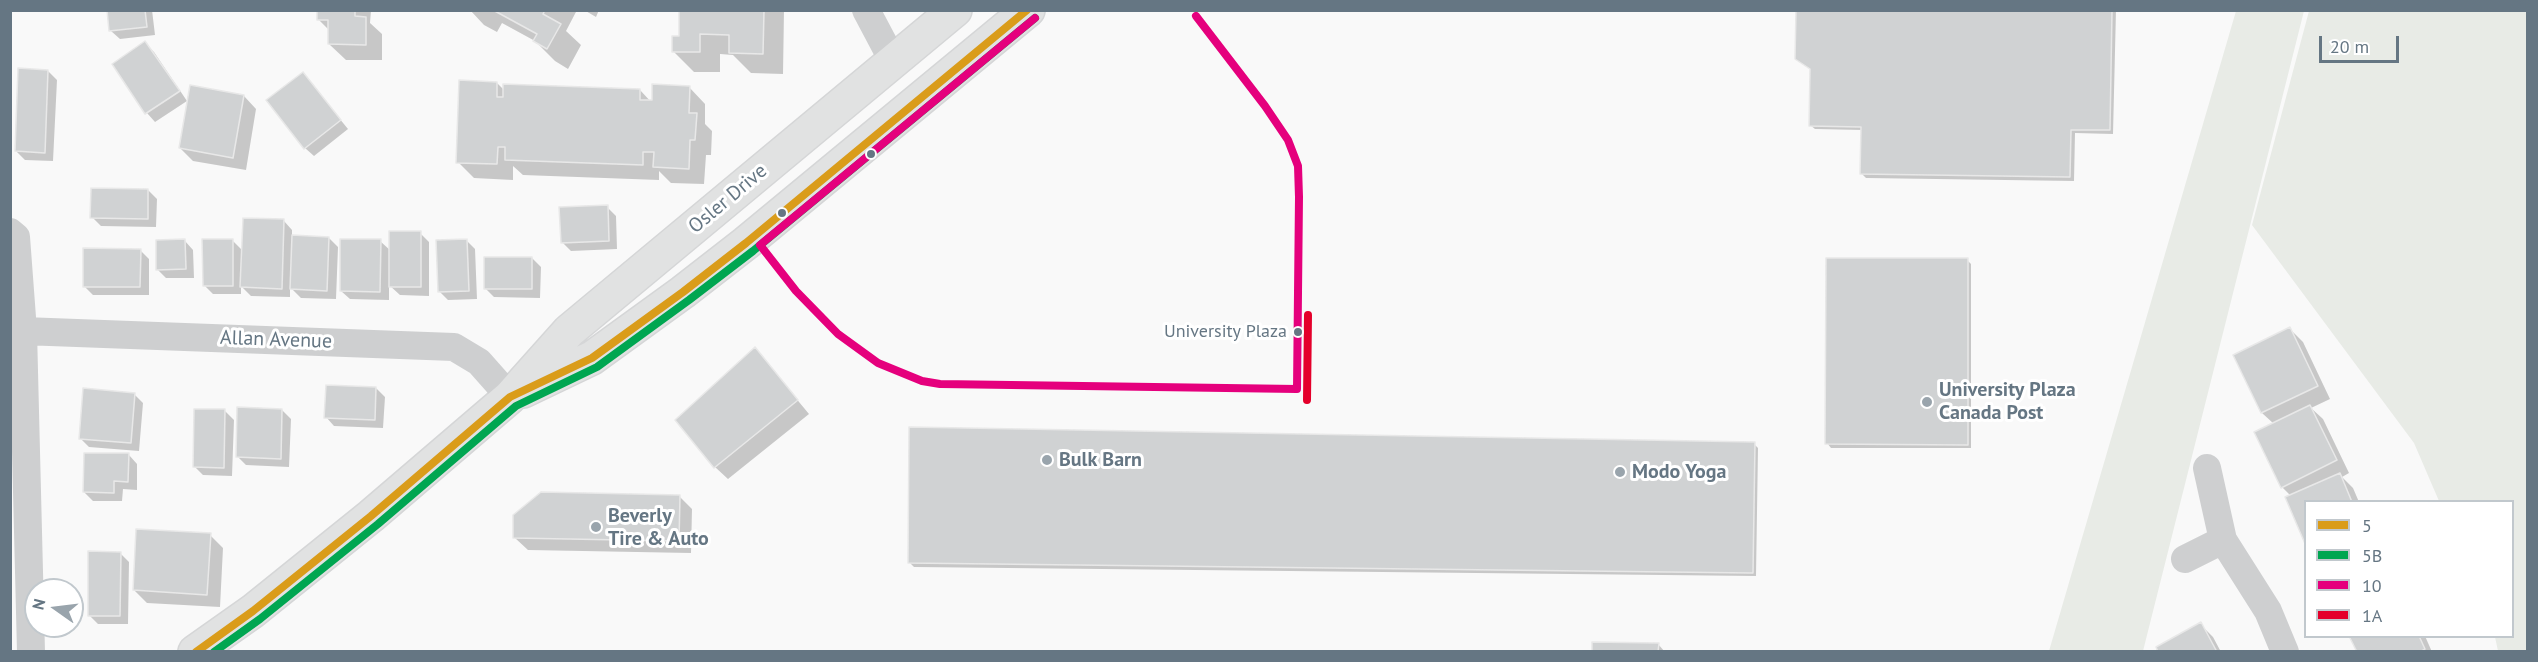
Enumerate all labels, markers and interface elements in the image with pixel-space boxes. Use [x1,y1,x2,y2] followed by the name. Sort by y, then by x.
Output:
[2322,24,2402,62] scale bar
[2330,35,2369,58] text: 20 m
[865,148,877,160] unlabelled marker
[684,159,772,239] street label: Osler Drive
[776,207,788,219] unlabelled marker
[1164,321,1287,343] place label: University Plaza
[220,326,332,354] street label: Allan Avenue
[1292,326,1304,338] marker: University Plaza
[1939,378,2076,425] place label: University Plaza Canada Post
[1920,395,1934,409] marker: University Plaza Canada Post
[1059,448,1142,472] place label: Bulk Barn
[1040,453,1054,467] marker: Bulk Barn
[1632,460,1726,484] place label: Modo Yoga
[1613,465,1627,479] marker: Modo Yoga
[2304,500,2514,638] legend
[608,504,709,551] place label: Beverly Tire & Auto
[2362,514,2372,537] text: 5
[589,520,603,534] marker: Beverly Tire & Auto
[2362,544,2382,567] text: 5B
[2362,574,2382,597] text: 10
[24,578,84,638] north arrow
[27,597,49,612] text: N
[2362,604,2382,627] text: 1A

